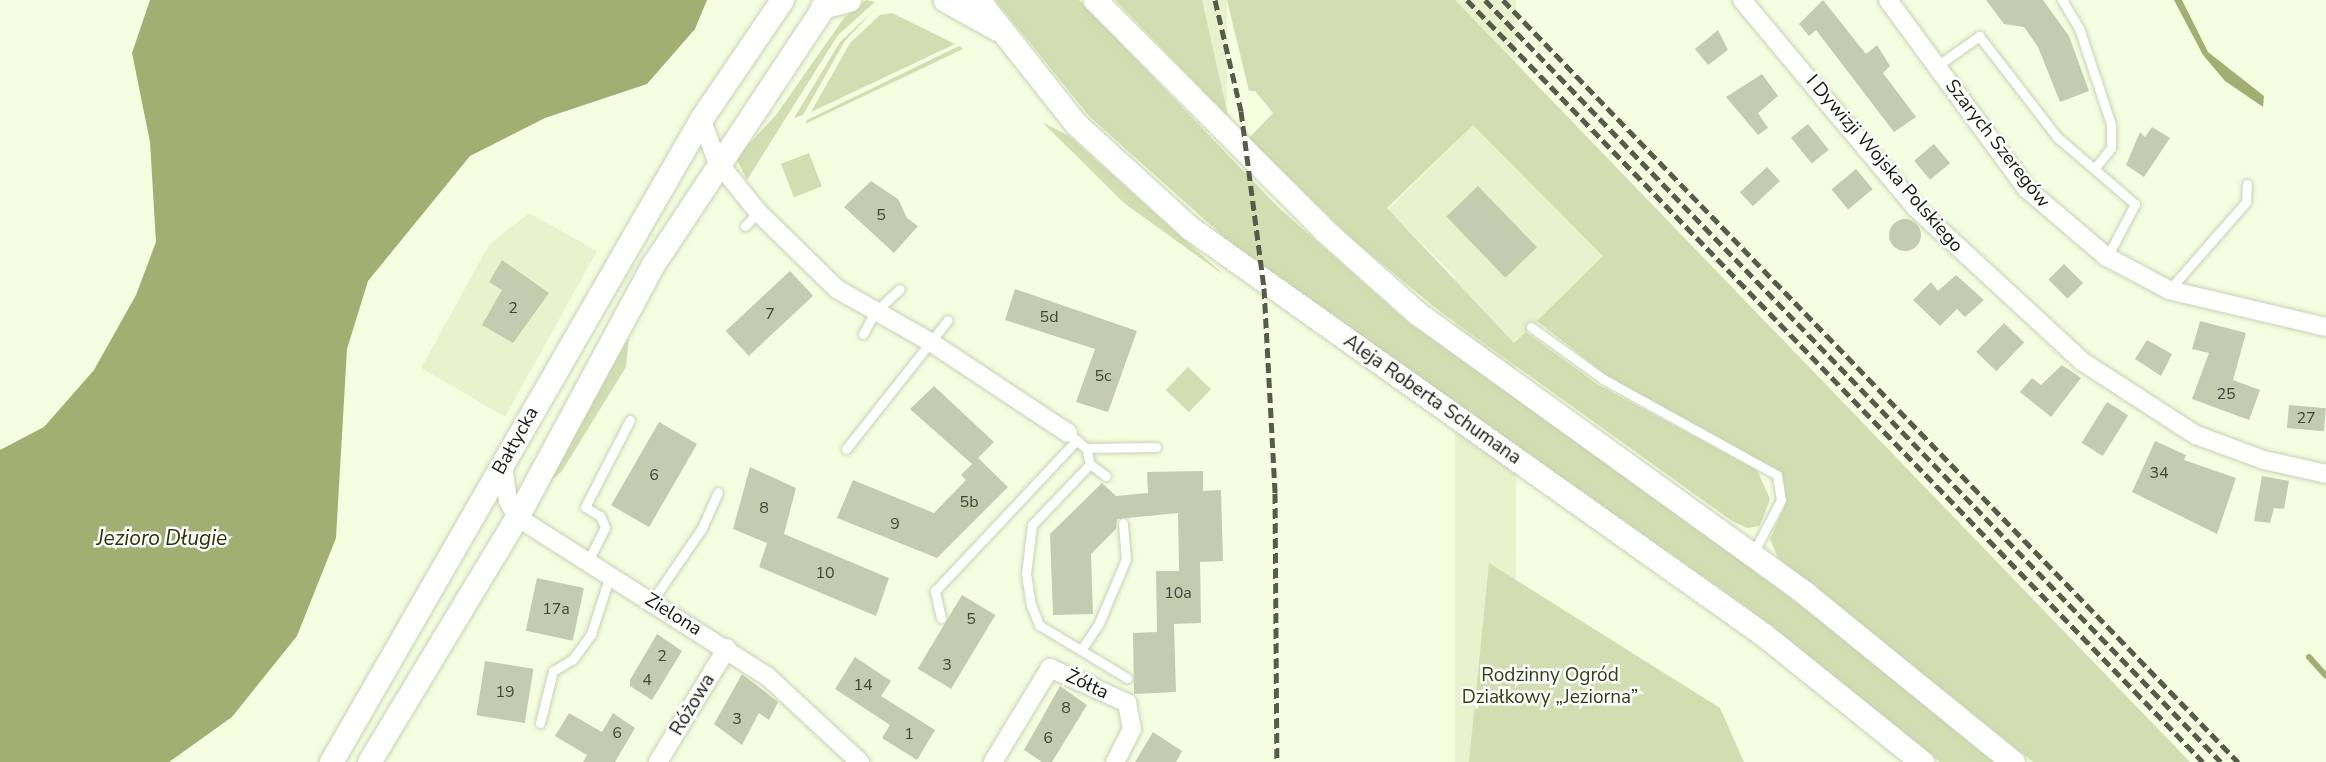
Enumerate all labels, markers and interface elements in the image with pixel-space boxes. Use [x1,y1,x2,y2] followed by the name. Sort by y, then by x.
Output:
[1801,71,1967,257] street label: I Dywizji Wojska Polskiego
[1940,75,2054,213] street label: Szarych Szeregów
[876,205,886,225] house number: 5
[508,298,518,318] house number: 2
[765,304,775,324] house number: 7
[1040,307,1058,327] house number: 5d
[1339,330,1525,470] street label: Aleja Roberta Schumana
[1094,366,1112,386] house number: 5c
[2216,384,2236,404] house number: 25
[488,403,544,479] street label: Bałtycka
[2296,408,2316,428] house number: 27
[2149,463,2169,483] house number: 34
[649,465,659,485] house number: 6
[960,492,978,512] house number: 5b
[759,498,769,518] house number: 8
[890,514,900,534] house number: 9
[97,525,227,551] water label: Jezioro Długie
[815,563,835,583] house number: 10
[1164,583,1192,603] house number: 10a
[640,589,706,641] street label: Zielona
[542,599,570,619] house number: 17a
[966,609,976,629] house number: 5
[657,646,667,666] house number: 2
[942,655,952,675] house number: 3
[1062,665,1112,705] street label: Żółta
[1462,665,1638,709] park label: Rodzinny Ogród Działkowy „Jeziorna”
[642,670,652,690] house number: 4
[666,670,720,740] street label: Różowa
[853,675,873,695] house number: 14
[495,682,515,702] house number: 19
[1061,698,1071,718] house number: 8
[732,709,742,729] house number: 3
[612,723,622,743] house number: 6
[904,724,914,744] house number: 1
[1043,728,1053,748] house number: 6

